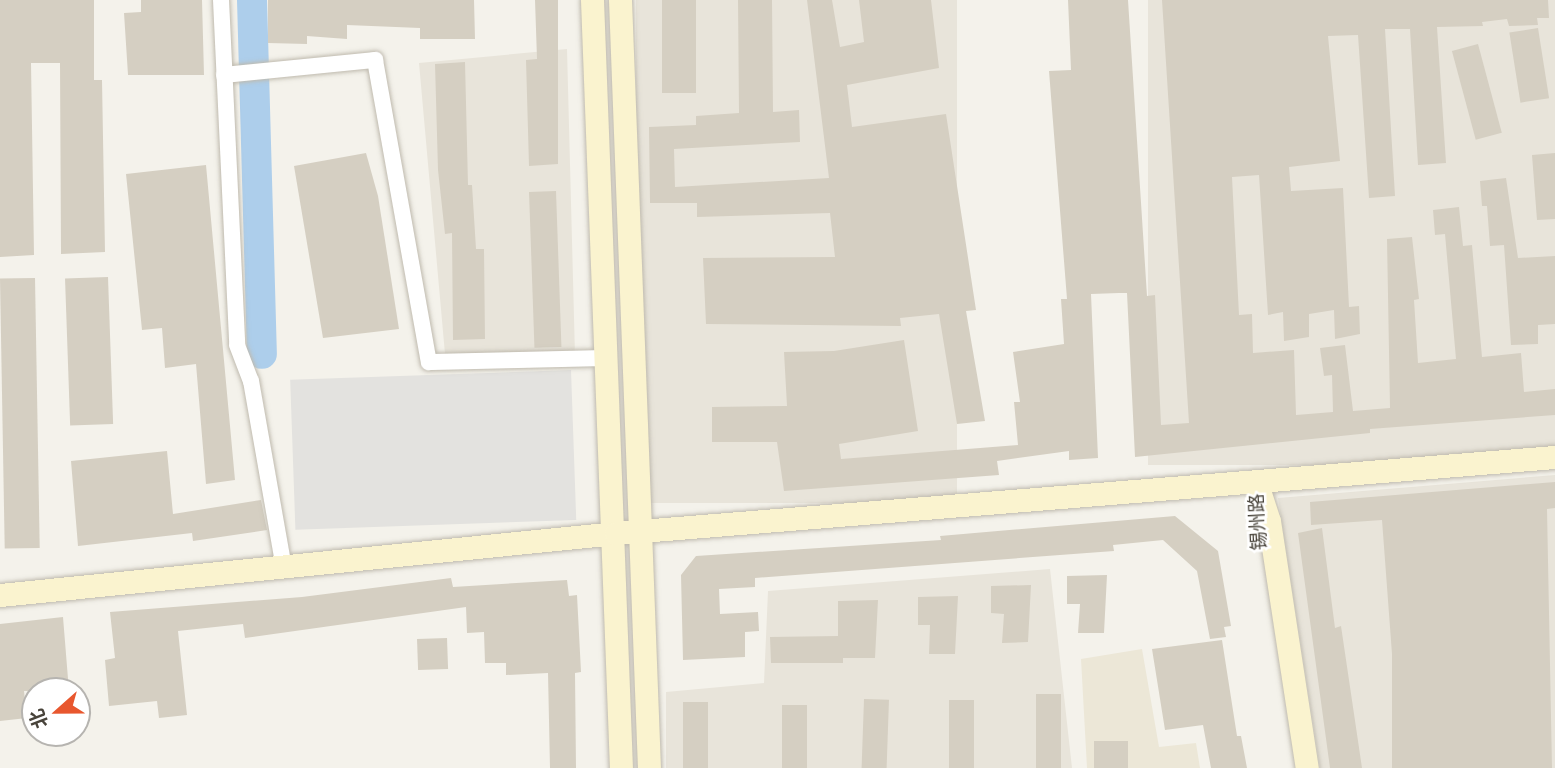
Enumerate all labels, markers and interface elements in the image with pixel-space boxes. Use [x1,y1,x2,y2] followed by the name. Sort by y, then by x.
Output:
[1245,493,1271,551] street label: 锡州路
[21,677,91,747] north arrow
[24,706,53,732] text: 北

